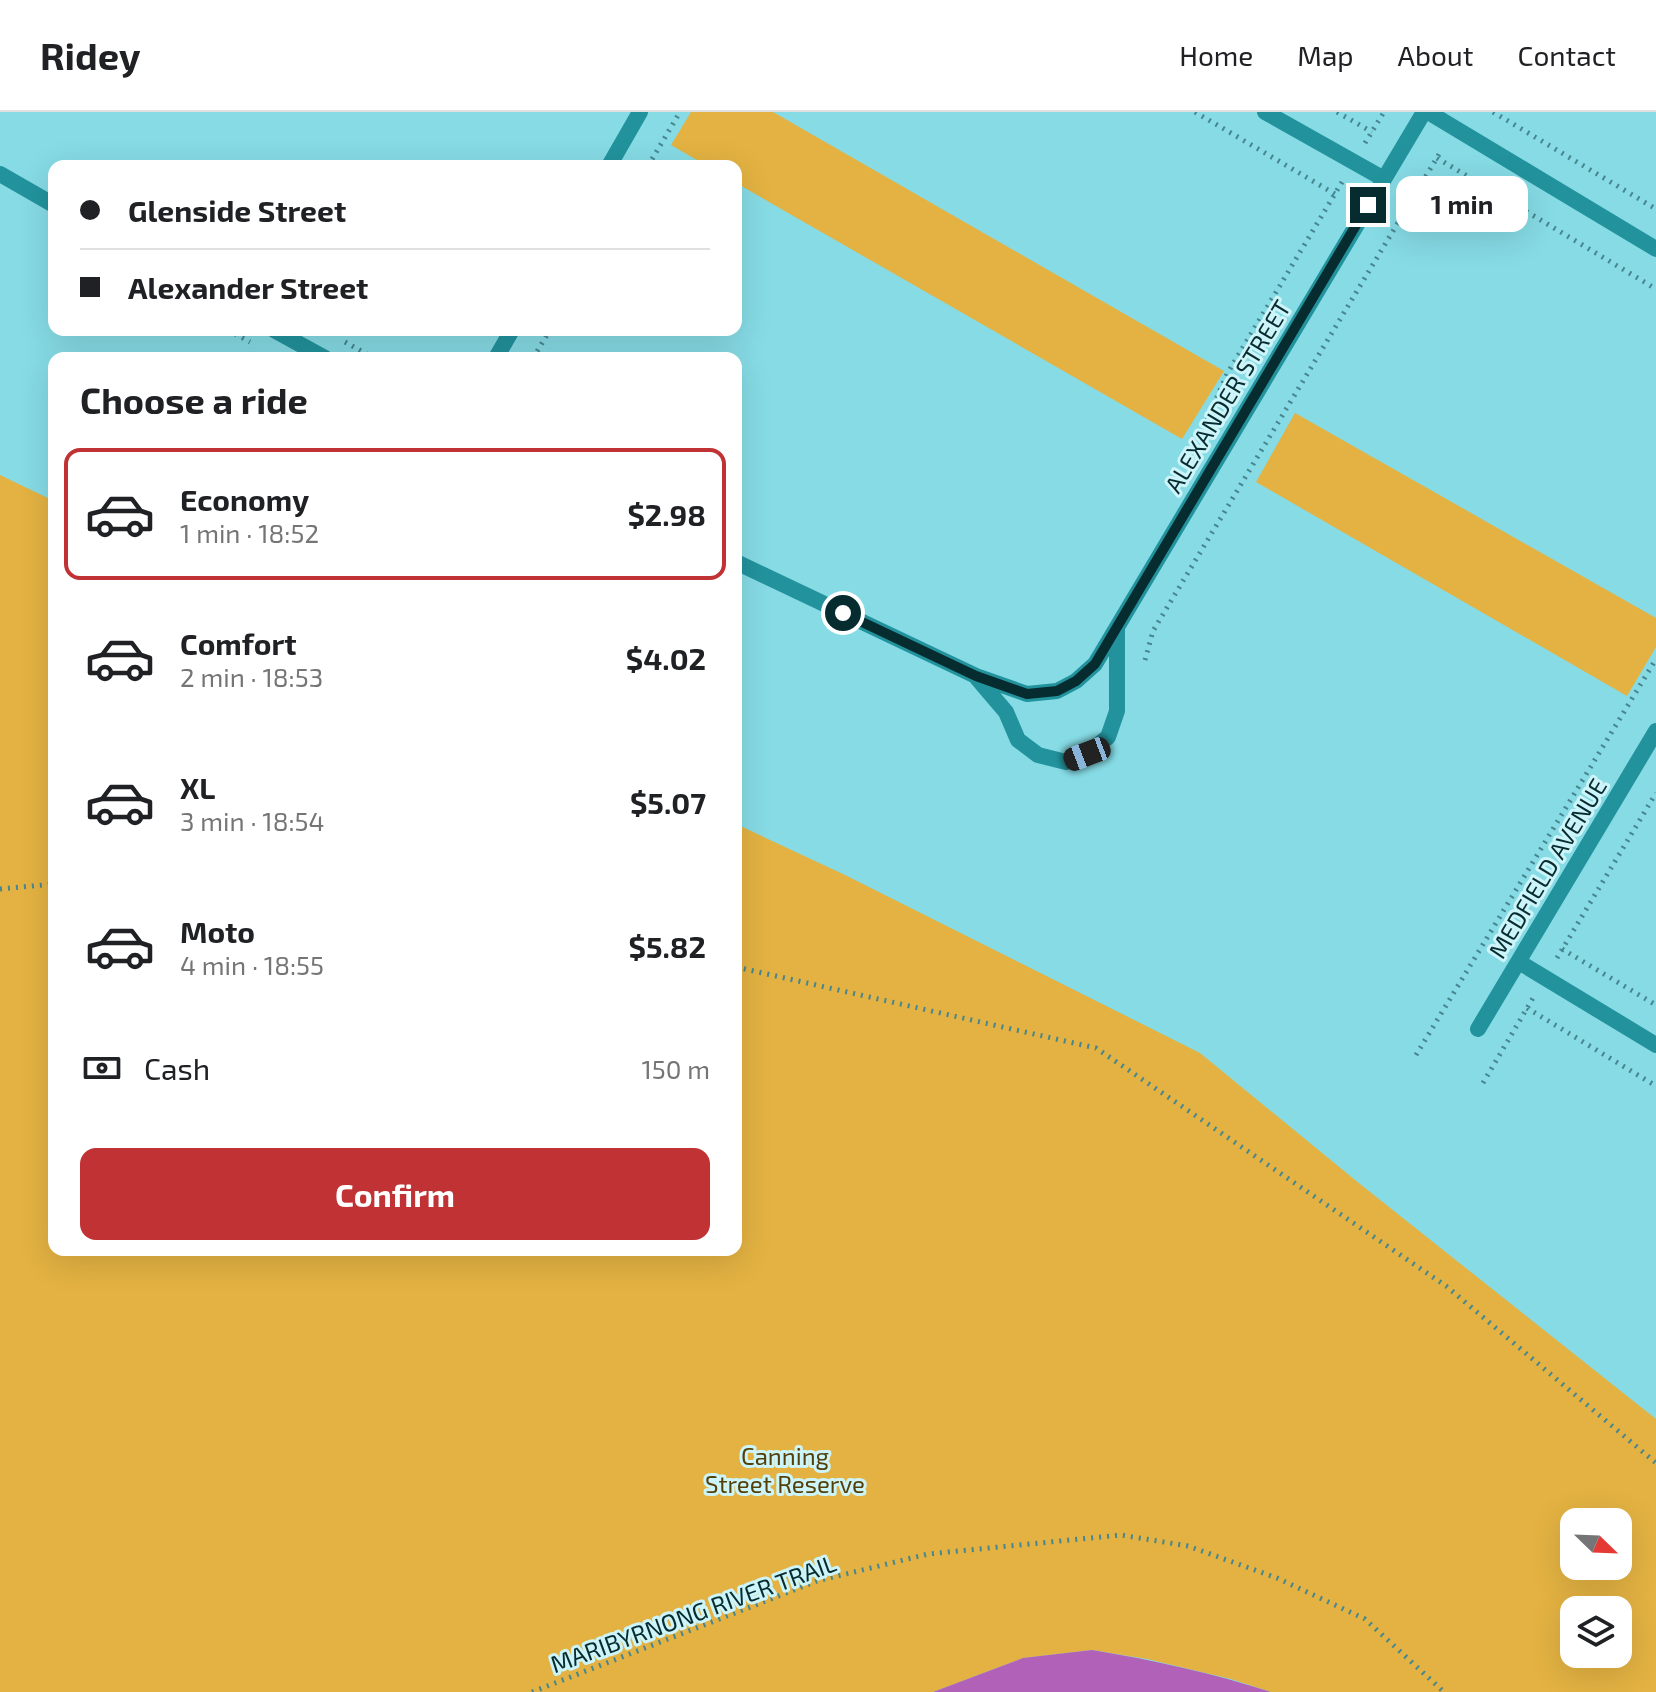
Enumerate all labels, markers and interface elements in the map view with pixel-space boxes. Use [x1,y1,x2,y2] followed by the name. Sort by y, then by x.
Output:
[40,32,141,78] text: Ridey
[1179,38,1253,72] text: Home
[1297,38,1354,72] text: Map
[1398,38,1473,72] text: About
[1517,38,1616,72] text: Contact
[1396,177,1528,233] callout: 1 min
[1350,187,1386,223] route end
[1431,188,1493,219] text: 1 min
[128,192,346,228] text: Glenside Street
[128,269,368,305] text: Alexander Street
[1158,294,1296,498] street label: ALEXANDER STREET
[80,378,308,421] text: Choose a ride
[84,478,156,550] icon: car
[180,481,309,517] text: Economy
[627,496,706,532] text: $2.98
[180,517,319,548] text: 1 min · 18:52
[825,595,861,631] route start
[84,622,156,694] icon: car
[180,625,297,661] text: Comfort
[626,640,706,676] text: $4.02
[180,661,323,692] text: 2 min · 18:53
[1060,734,1114,774] car
[84,766,156,838] icon: car
[180,769,215,805] text: XL
[1482,773,1612,963] street label: MEDFIELD AVENUE
[630,784,706,820] text: $5.07
[180,805,325,836] text: 3 min · 18:54
[84,910,156,982] icon: car
[180,913,255,949] text: Moto
[629,928,706,964] text: $5.82
[180,949,324,980] text: 4 min · 18:55
[80,1046,124,1090] icon: cash
[144,1050,210,1086] text: Cash
[641,1053,710,1084] text: 150 m
[80,1148,710,1240] button: Confirm
[705,1441,865,1498] park label: Canning Street Reserve
[1560,1508,1632,1580] north arrow
[1560,1508,1632,1668] map controls
[546,1548,840,1678] street label: MARIBYRNONG RIVER TRAIL
[1560,1596,1632,1668] button: layers

